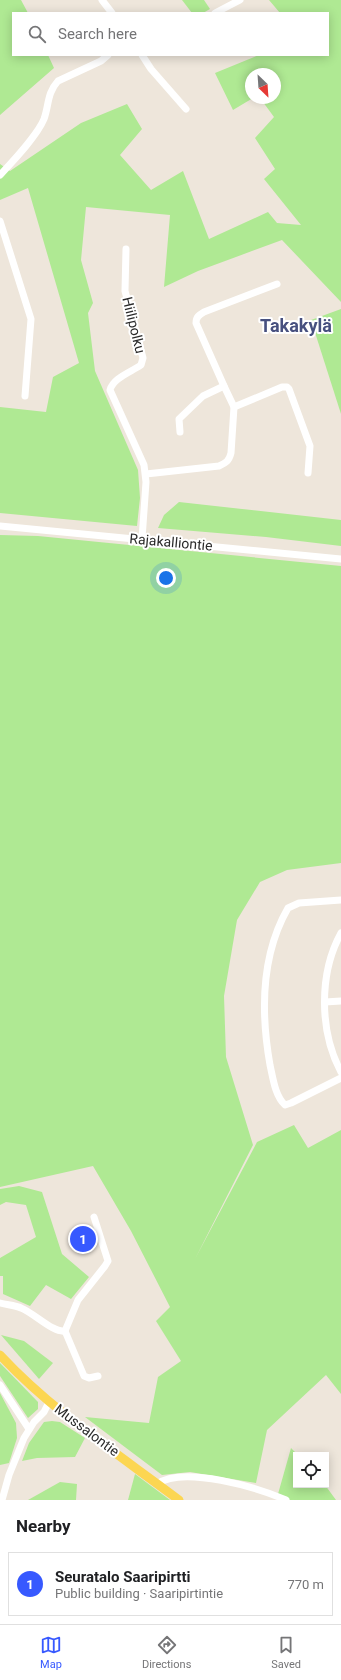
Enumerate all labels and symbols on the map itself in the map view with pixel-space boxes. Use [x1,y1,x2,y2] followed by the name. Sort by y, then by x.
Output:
[245,68,281,104] north arrow
[119,295,149,355] street label: Hiilipolku
[260,315,332,336] district label: Takakylä
[129,530,213,554] street label: Rajakalliontie
[156,568,176,588] your location
[70,1224,96,1254] pin: 1
[52,1401,122,1459] street label: Mussalontie

